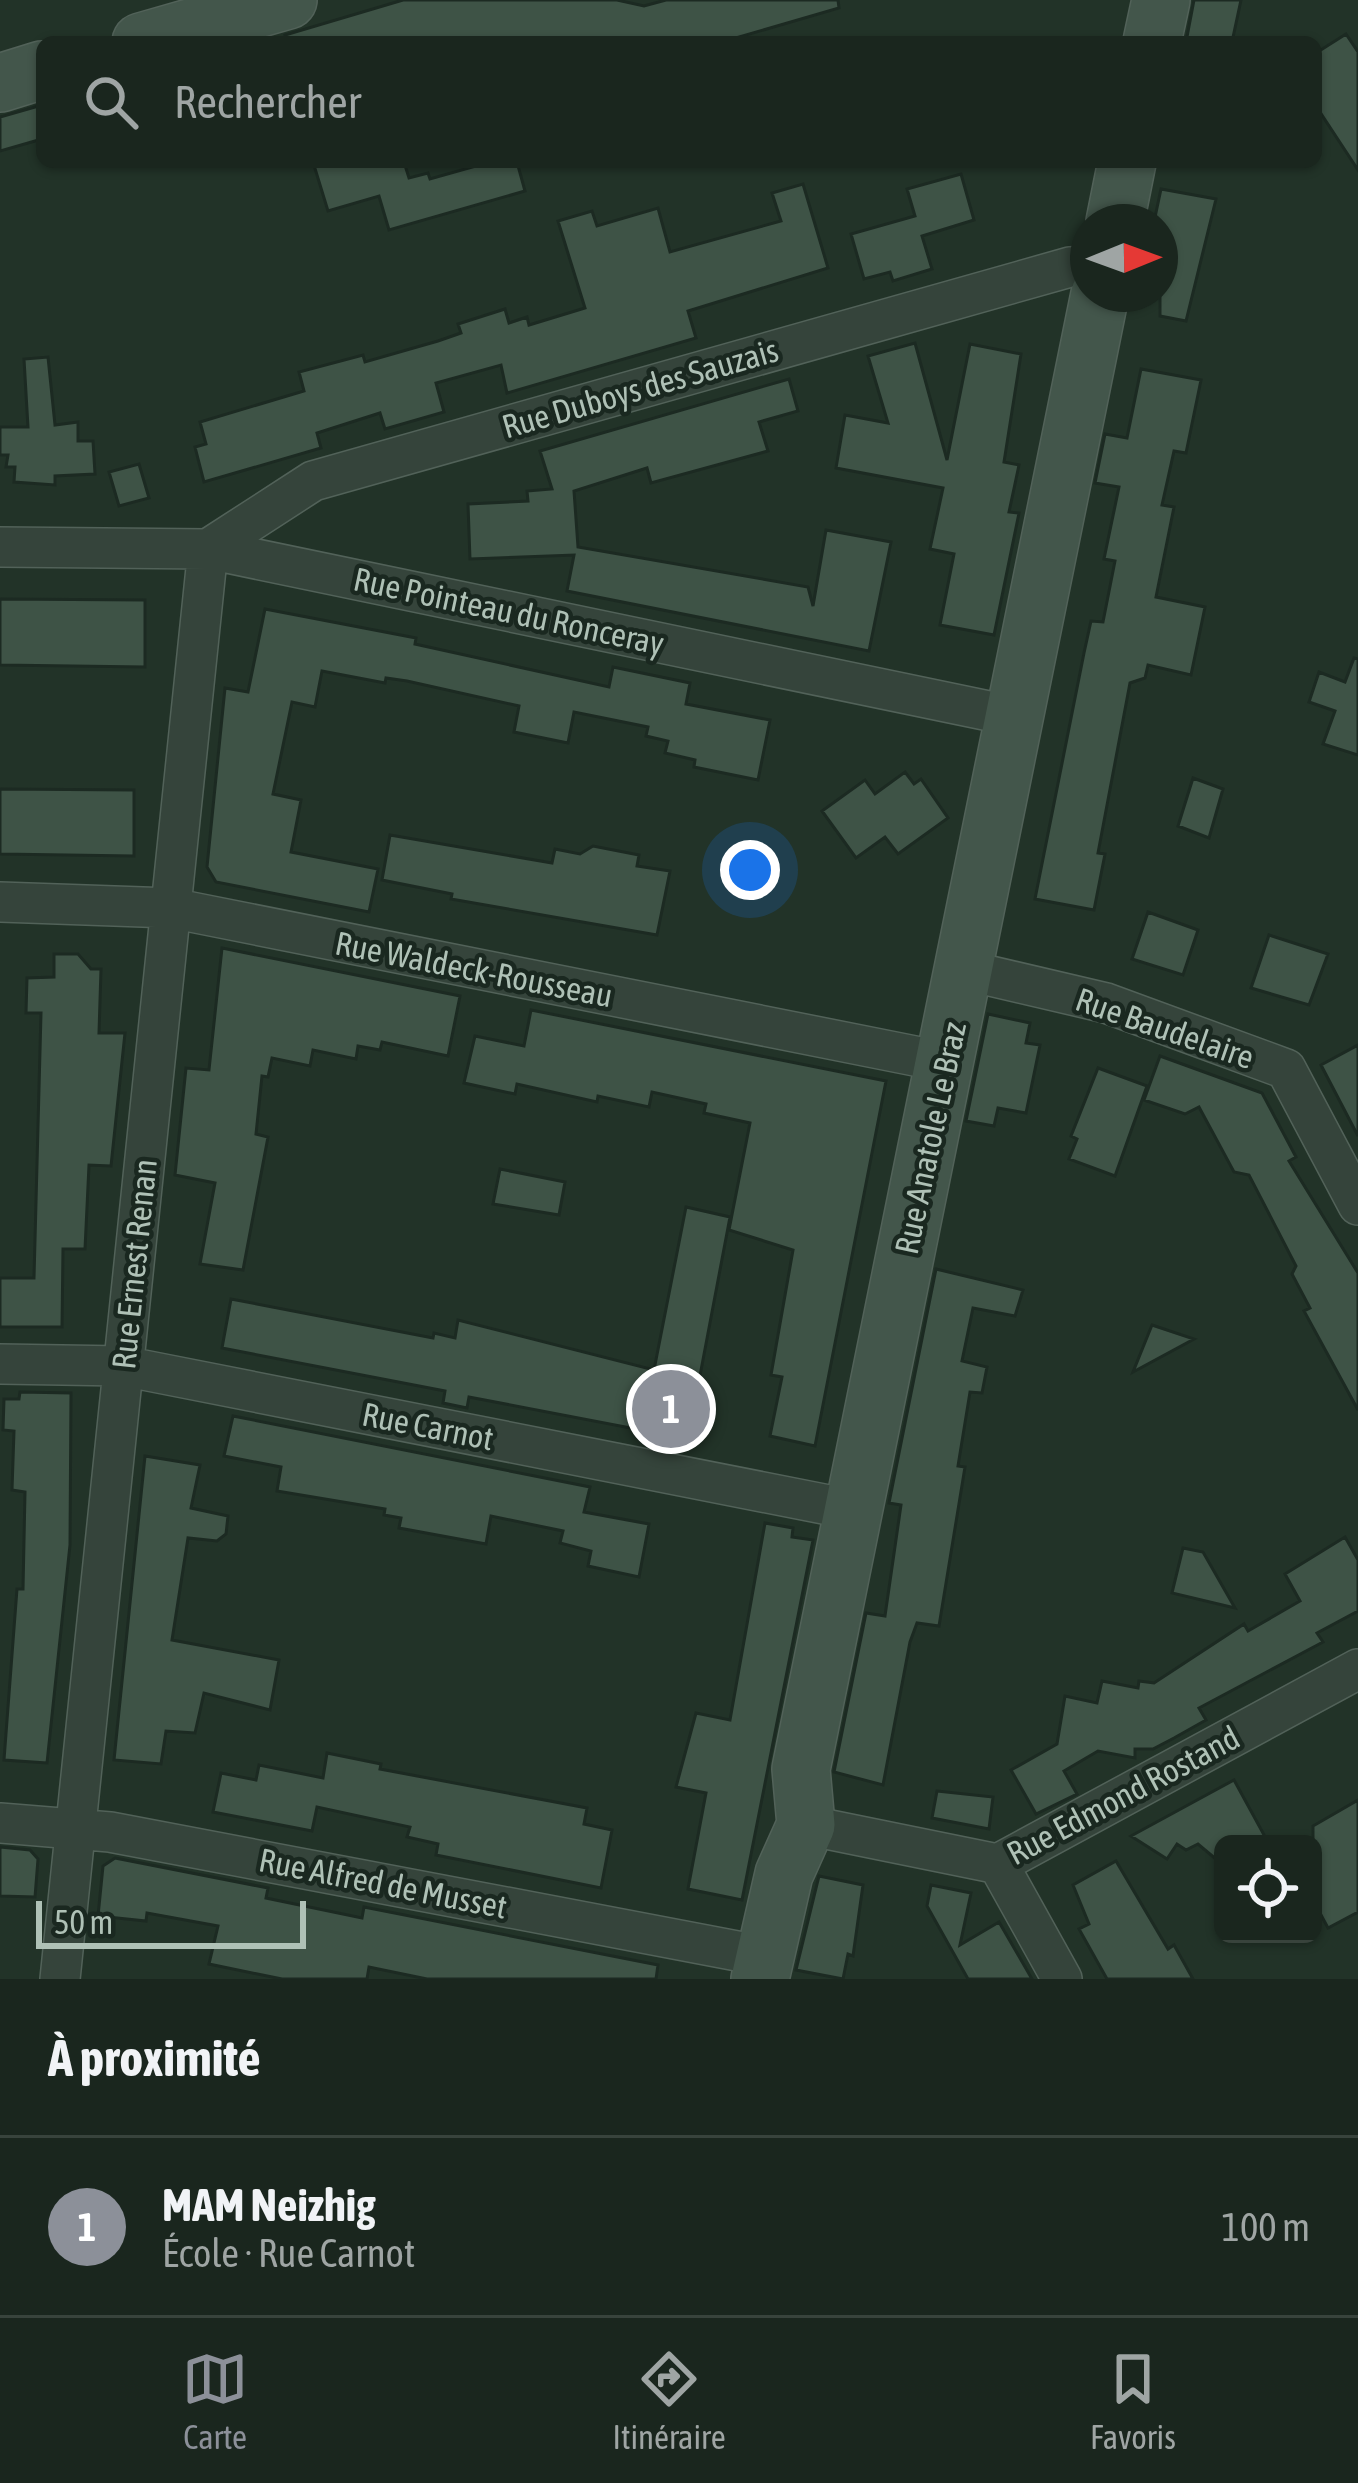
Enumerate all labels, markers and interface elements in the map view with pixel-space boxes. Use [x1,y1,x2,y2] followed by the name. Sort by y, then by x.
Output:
[36,36,1322,168] search box
[78,69,144,135] icon: search
[174,76,361,128] text: Rechercher
[1070,204,1178,312] north arrow
[498,330,782,446] street label: Rue Duboys des Sauzais
[350,560,668,662] street label: Rue Pointeau du Ronceray
[720,840,780,900] your location
[332,923,616,1015] street label: Rue Waldeck-Rousseau
[1071,980,1259,1076] street label: Rue Baudelaire
[887,1018,973,1258] street label: Rue Anatole Le Braz
[104,1157,164,1371] street label: Rue Ernest Renan
[632,1364,710,1454] pin: 1
[359,1395,497,1457] street label: Rue Carnot
[1001,1718,1245,1872] street label: Rue Edmond Rostand
[1214,1835,1322,1943] map controls
[1214,1835,1322,1943] button: locate
[256,1840,510,1926] street label: Rue Alfred de Musset
[36,1895,306,1948] scale bar
[54,1903,113,1941] text: 50 m
[48,2028,261,2087] text: À proximité
[162,2179,376,2231] text: MAM Neizhig
[78,2205,96,2249] text: 1
[1222,2205,1310,2249] text: 100 m
[162,2231,415,2275] text: École · Rue Carnot
[182,2346,248,2456] tab: Carte
[613,2346,726,2456] tab: Itinéraire
[1090,2346,1176,2456] tab: Favoris

